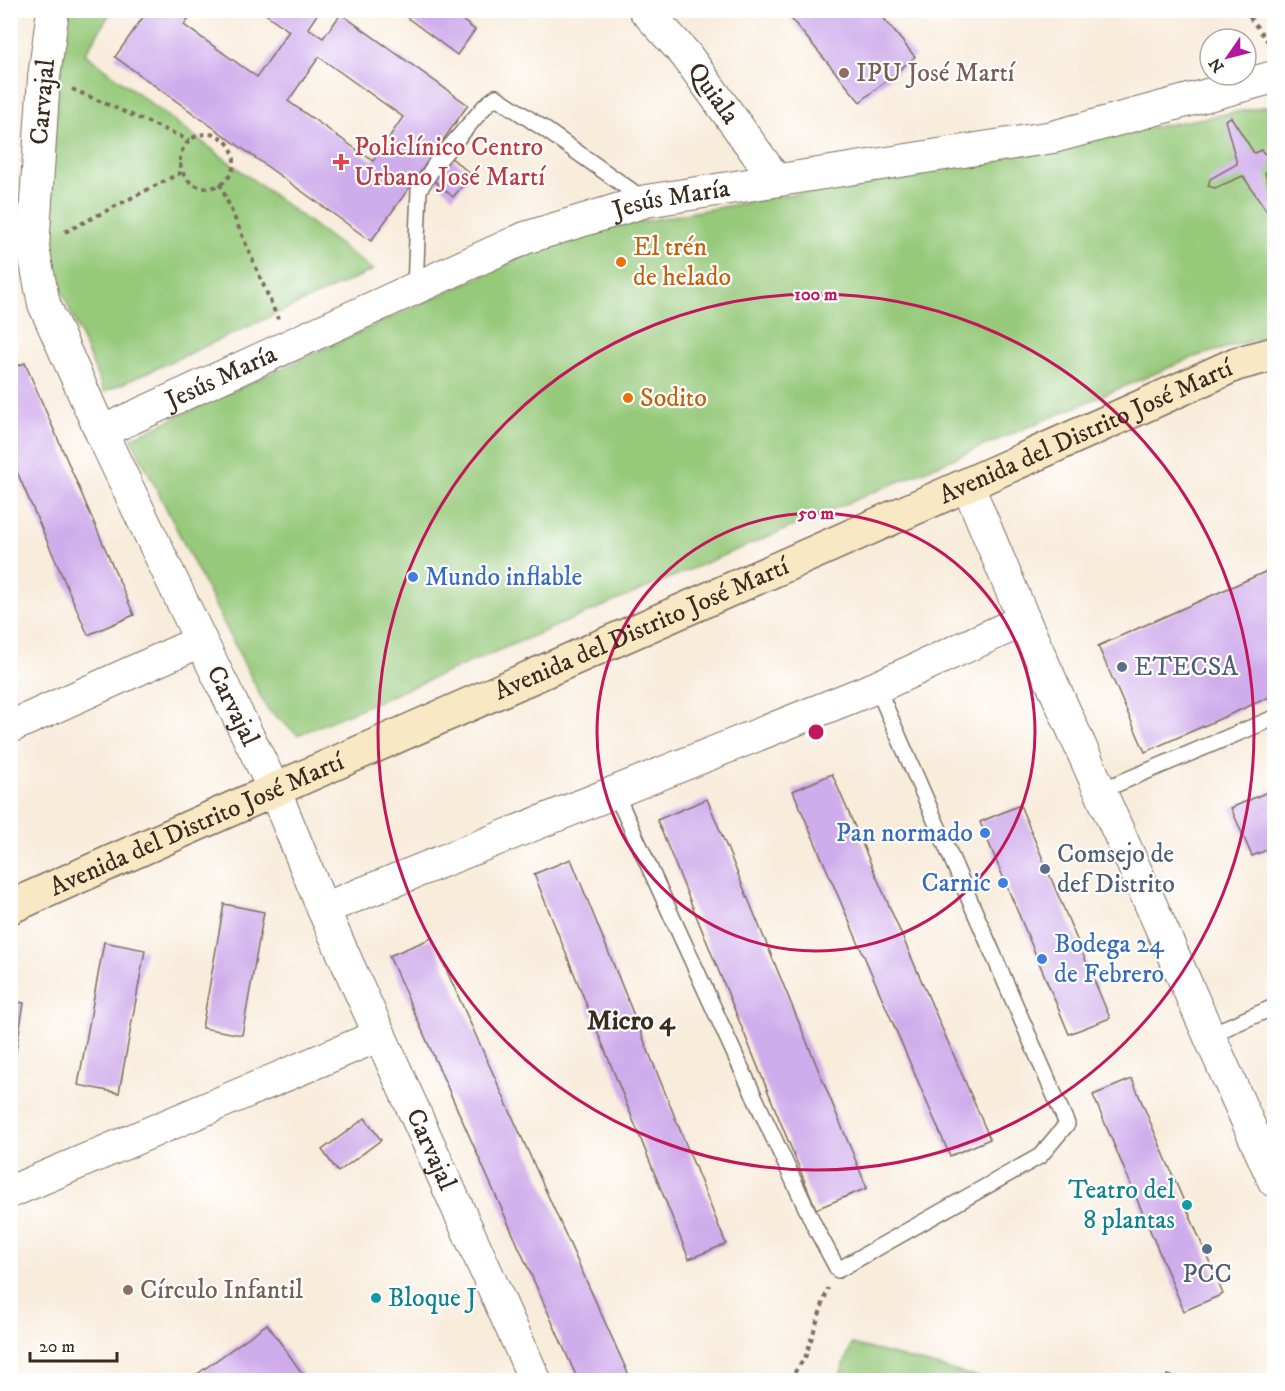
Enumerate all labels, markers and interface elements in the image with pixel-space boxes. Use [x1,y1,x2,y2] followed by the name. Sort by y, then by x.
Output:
[1198,27,1258,87] north arrow
[1205,54,1228,76] text: N
[680,56,747,131] street label: Quiala
[856,57,1016,90] place label: IPU José Martí
[23,58,63,146] street label: Carvajal
[837,66,851,80] marker: IPU José Martí
[354,131,546,194] place label: Policlínico Centro Urbano José Martí
[332,153,350,171] marker: Policlínico Centro Urbano José Martí
[607,172,732,227] street label: Jesús María
[633,231,731,294] place label: El trén de helado
[614,255,628,269] marker: El trén de helado
[794,284,838,306] text: 100 m
[158,337,282,418] street label: Jesús María
[934,351,1239,512] street label: Avenida del Distrito José Martí
[640,382,707,415] place label: Sodito
[621,391,635,405] marker: Sodito
[797,503,834,525] text: 50 m
[489,549,795,708] street label: Avenida del Distrito José Martí
[425,561,582,594] place label: Mundo inflable
[406,570,420,584] marker: Mundo inflable
[1134,651,1238,684] place label: ETECSA
[199,660,267,752] street label: Carvajal
[1115,660,1129,674] marker: ETECSA
[806,722,826,742] centre of rings
[44,744,350,904] street label: Avenida del Distrito José Martí
[836,817,973,850] place label: Pan normado
[978,826,992,840] marker: Pan normado
[1057,838,1175,901] place label: Comsejo de def Distrito
[1038,862,1052,876] marker: Comsejo de def Distrito
[922,867,991,900] place label: Carnic
[996,876,1010,890] marker: Carnic
[1054,928,1165,991] place label: Bodega 24 de Febrero
[1035,952,1049,966] marker: Bodega 24 de Febrero
[587,1004,676,1038] district label: Micro 4
[398,1103,464,1195] street label: Carvajal
[1068,1174,1175,1237] place label: Teatro del 8 plantas
[1180,1198,1194,1212] marker: Teatro del 8 plantas
[1200,1242,1214,1256] marker: PCC
[1182,1258,1232,1291] place label: PCC
[140,1274,303,1307] place label: Círculo Infantil
[388,1282,477,1315] place label: Bloque J
[121,1283,135,1297] marker: Círculo Infantil
[369,1291,383,1305] marker: Bloque J
[30,1325,117,1363] scale bar
[39,1336,75,1358] text: 20 m

